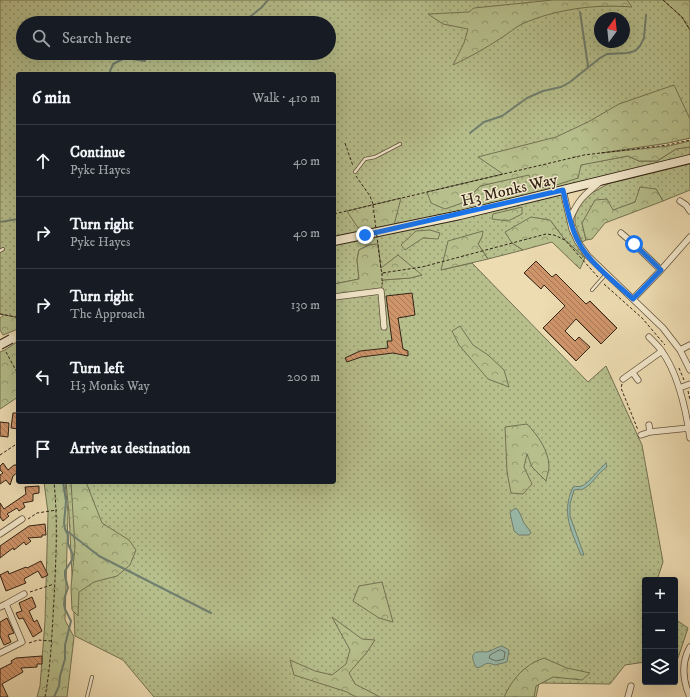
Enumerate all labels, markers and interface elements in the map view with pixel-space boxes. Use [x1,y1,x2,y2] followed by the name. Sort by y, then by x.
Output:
[594,12,630,48] north arrow
[16,16,336,60] search box
[30,27,52,49] icon: search
[62,29,131,48] text: Search here
[32,87,71,109] text: 6 min
[253,90,320,106] text: Walk · 410 m
[70,143,125,162] text: Continue
[32,150,54,172] icon: ahead
[293,153,320,169] text: 40 m
[70,162,130,178] text: Pyke Hayes
[459,169,560,211] street label: H3 Monks Way
[70,215,133,234] text: Turn right
[32,222,54,244] icon: right
[293,225,320,241] text: 40 m
[356,226,374,244] route end
[70,234,130,250] text: Pyke Hayes
[625,235,643,253] route start
[70,287,133,306] text: Turn right
[32,294,54,316] icon: right
[291,297,320,313] text: 130 m
[70,306,145,322] text: The Approach
[70,359,124,378] text: Turn left
[32,366,54,388] icon: left
[287,369,320,385] text: 200 m
[70,378,150,394] text: H3 Monks Way
[32,438,54,460] icon: arrive
[70,439,190,458] text: Arrive at destination
[642,577,678,685] map controls
[642,577,678,613] button: +
[642,613,678,649] button: −
[642,649,678,685] button: layers

